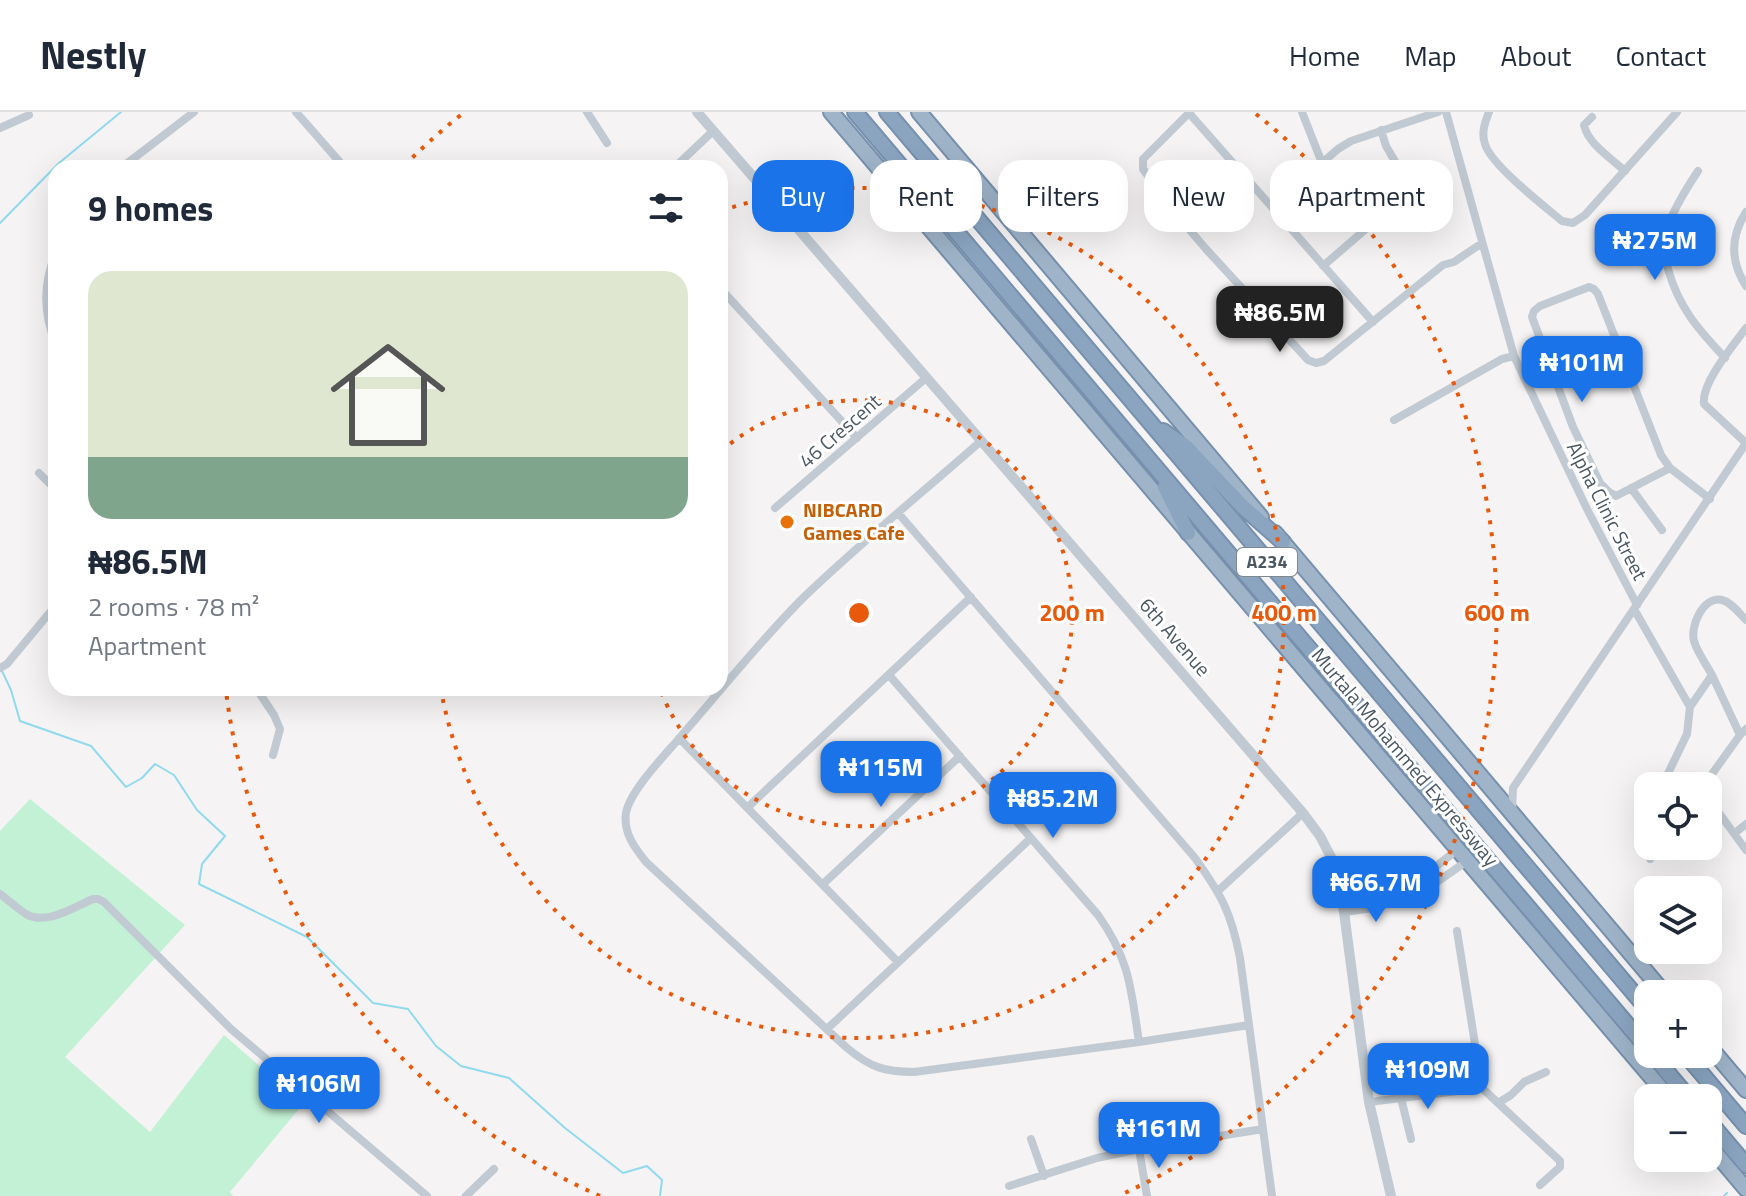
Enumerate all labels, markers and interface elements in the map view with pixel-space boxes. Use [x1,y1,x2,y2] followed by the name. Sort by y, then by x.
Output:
[40,26,147,84] text: Nestly
[1289,34,1360,77] text: Home
[1404,34,1457,77] text: Map
[1501,34,1571,77] text: About
[1615,34,1706,77] text: Contact
[752,160,854,232] chip: Buy
[870,160,982,232] chip: Rent
[998,160,1128,232] chip: Filters
[1144,160,1254,232] chip: New
[1270,160,1453,232] chip: Apartment
[88,182,213,234] text: 9 homes
[644,186,688,230] icon: filters
[1599,214,1711,282] pin: ₦275M
[1613,220,1697,259] text: ₦275M
[1215,286,1345,354] pin: ₦86.5M
[1234,292,1326,331] text: ₦86.5M
[316,323,460,467] icon: home
[1526,336,1638,404] pin: ₦101M
[1540,342,1624,381] text: ₦101M
[792,386,888,475] street label: 46 Crescent
[1559,436,1656,585] street label: Alpha Clinic Street
[803,494,905,548] place label: NIBCARD Games Cafe
[778,513,796,531] marker: NIBCARD Games Cafe
[88,535,208,587] text: ₦86.5M
[1237,548,1297,576] road number: A234
[88,587,259,626] text: 2 rooms · 78 m²
[1132,590,1219,683] street label: 6th Avenue
[1039,594,1105,630] text: 200 m
[1251,594,1317,630] text: 400 m
[1464,594,1530,630] text: 600 m
[845,599,873,627] centre of rings
[88,626,206,665] text: Apartment
[1304,640,1507,873] street label: Murtala Mohammed Expressway
[825,741,937,809] pin: ₦115M
[839,747,923,786] text: ₦115M
[988,772,1118,840] pin: ₦85.2M
[1634,772,1722,1172] map controls
[1634,772,1722,860] button: locate
[1007,778,1099,817] text: ₦85.2M
[1311,856,1441,924] pin: ₦66.7M
[1330,862,1422,901] text: ₦66.7M
[1634,876,1722,964] button: layers
[1634,980,1722,1068] button: +
[1372,1043,1484,1111] pin: ₦109M
[1386,1049,1470,1088] text: ₦109M
[263,1057,375,1125] pin: ₦106M
[277,1063,361,1102] text: ₦106M
[1634,1084,1722,1172] button: −
[1103,1102,1215,1170] pin: ₦161M
[1117,1108,1201,1147] text: ₦161M

